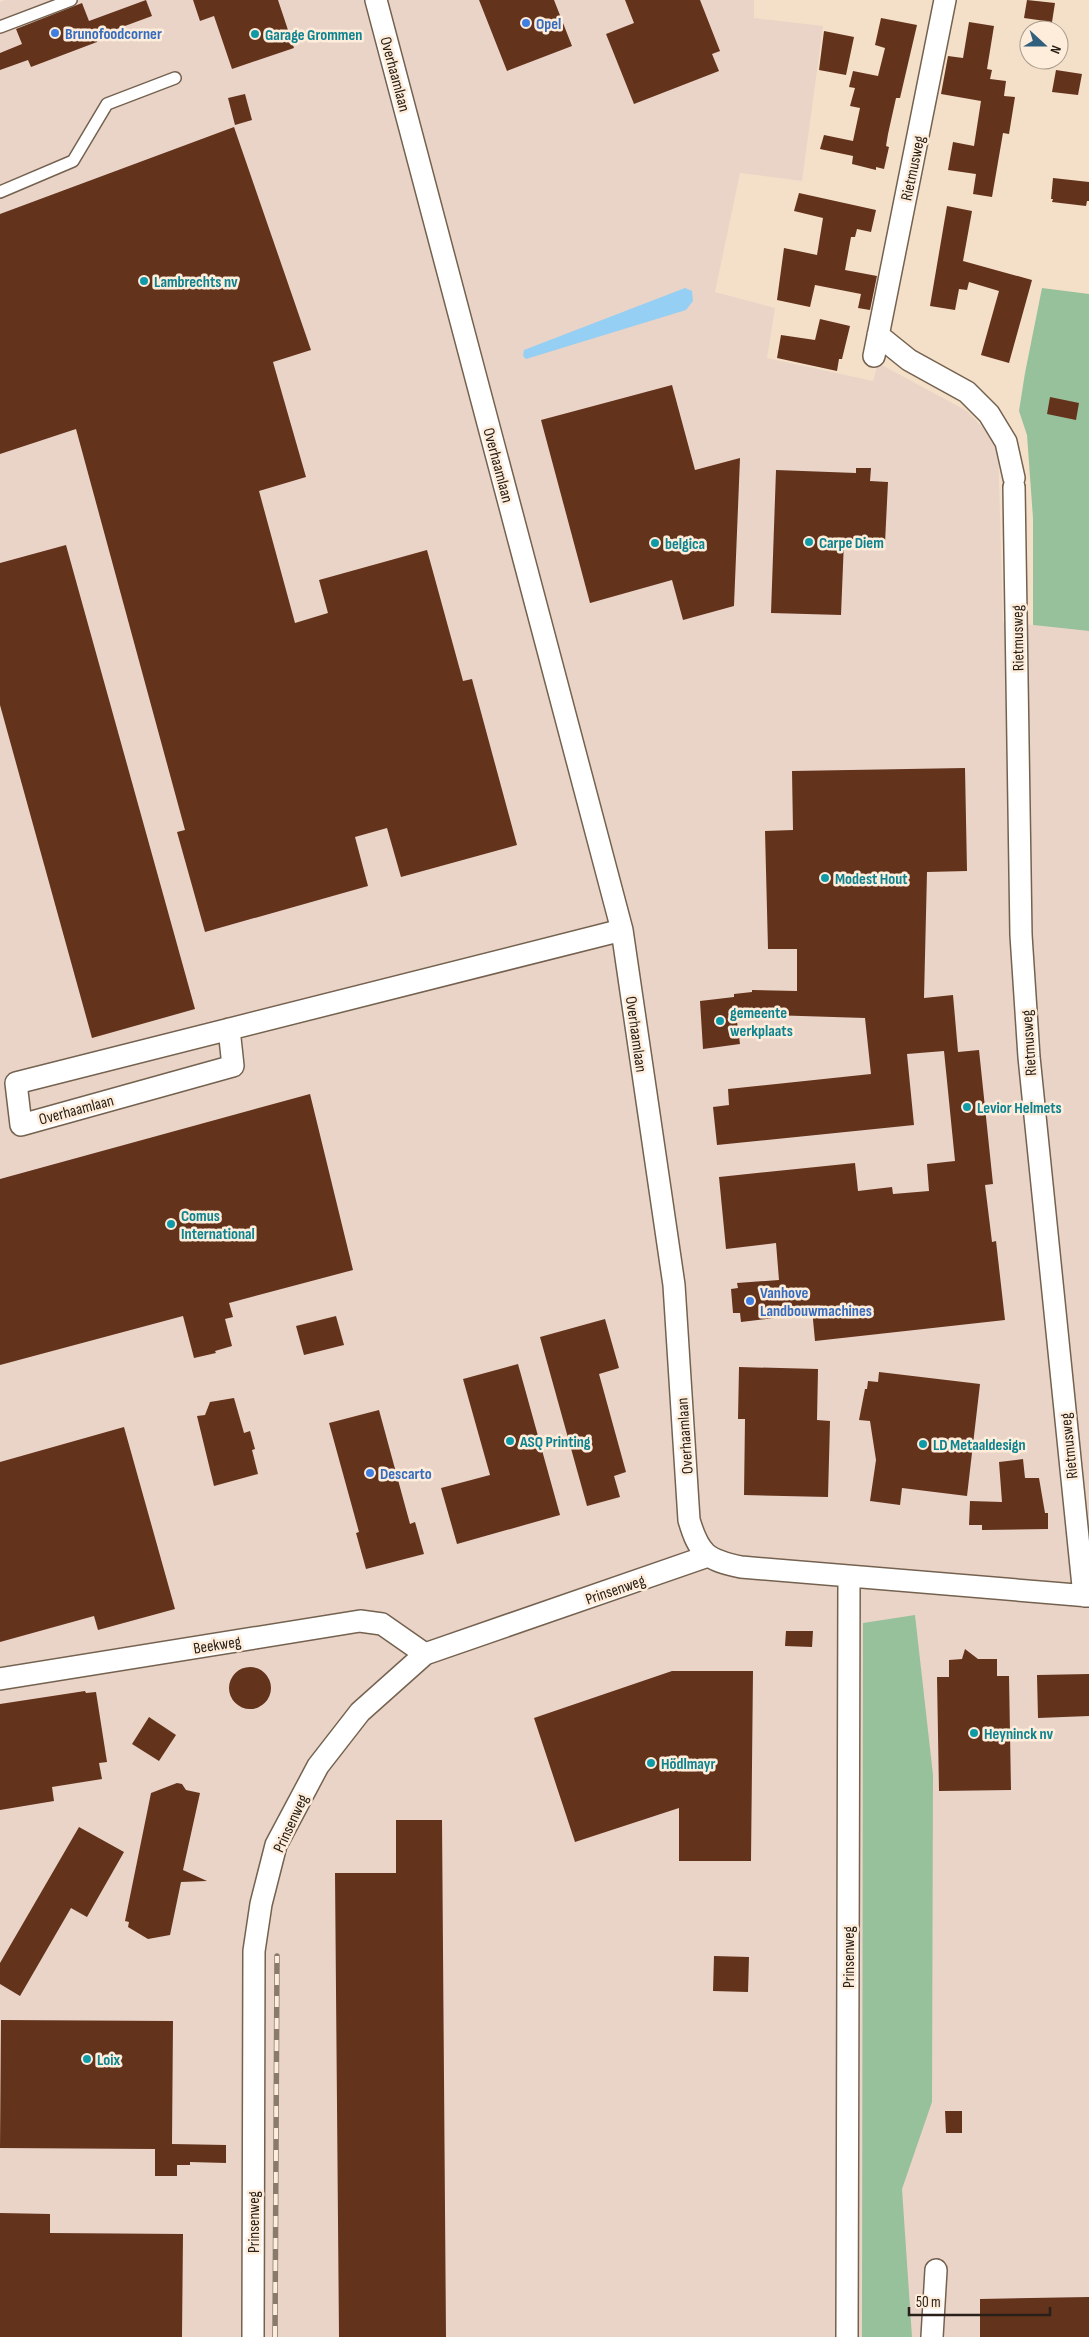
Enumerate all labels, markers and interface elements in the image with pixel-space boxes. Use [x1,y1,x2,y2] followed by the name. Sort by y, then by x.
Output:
[536,15,561,34] place label: Opel
[520,17,532,29] marker: Opel
[1019,20,1069,70] north arrow
[65,25,162,44] place label: Brunofoodcorner
[265,26,362,45] place label: Garage Grommen
[49,27,61,39] marker: Brunofoodcorner
[249,28,261,40] marker: Garage Grommen
[375,35,414,114] street label: Overhaamlaan
[1046,43,1065,56] text: N
[897,134,930,203] street label: Rietmusweg
[154,273,238,292] place label: Lambrechts nv
[138,275,150,287] marker: Lambrechts nv
[478,426,517,505] street label: Overhaamlaan
[819,534,884,553] place label: Carpe Diem
[665,535,705,554] place label: belgica
[803,536,815,548] marker: Carpe Diem
[649,537,661,549] marker: belgica
[1008,605,1029,671] street label: Rietmusweg
[835,870,908,889] place label: Modest Hout
[819,872,831,884] marker: Modest Hout
[621,995,650,1073] street label: Overhaamlaan
[730,1004,793,1041] place label: gemeente werkplaats
[1018,1009,1041,1077] street label: Rietmusweg
[714,1015,726,1027] marker: gemeente werkplaats
[37,1091,116,1130] street label: Overhaamlaan
[977,1099,1062,1118] place label: Levior Helmets
[961,1101,973,1113] marker: Levior Helmets
[181,1207,255,1244] place label: Comus International
[165,1218,177,1230] marker: Comus International
[760,1284,872,1321] place label: Vanhove Landbouwmachines
[744,1295,756,1307] marker: Vanhove Landbouwmachines
[673,1397,698,1475] street label: Overhaamlaan
[1057,1412,1082,1480] street label: Rietmusweg
[519,1433,591,1452] place label: ASQ Printing
[504,1435,516,1447] marker: ASQ Printing
[933,1436,1026,1455] place label: LD Metaaldesign
[917,1438,929,1450] marker: LD Metaaldesign
[380,1465,432,1484] place label: Descarto
[364,1467,376,1479] marker: Descarto
[583,1571,648,1609] street label: Prinsenweg
[192,1632,242,1659] street label: Beekweg
[984,1725,1053,1744] place label: Heyninck nv
[968,1727,980,1739] marker: Heyninck nv
[661,1755,715,1774] place label: Hödlmayr
[645,1757,657,1769] marker: Hödlmayr
[270,1792,313,1856] street label: Prinsenweg
[840,1926,859,1988] street label: Prinsenweg
[97,2051,120,2070] place label: Loix
[81,2053,93,2065] marker: Loix
[245,2191,264,2253] street label: Prinsenweg
[909,2284,1050,2316] scale bar
[916,2293,941,2312] text: 50 m

